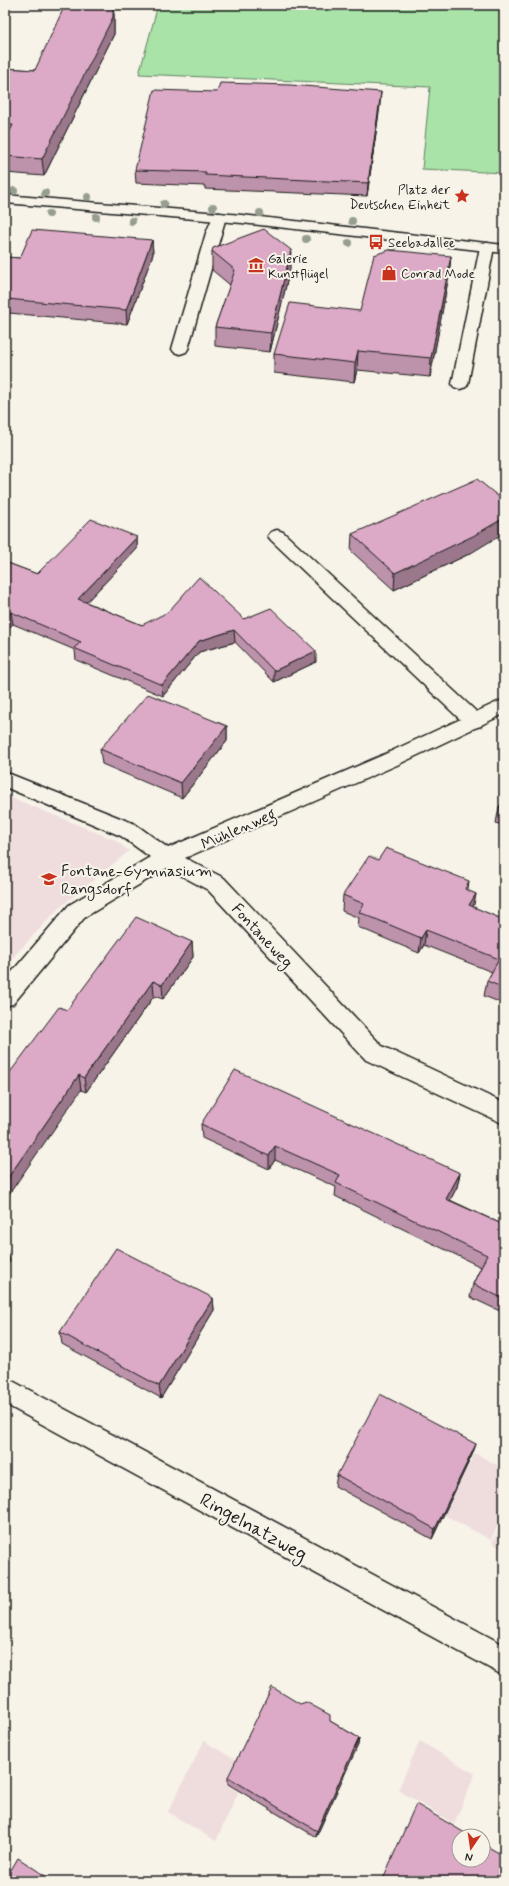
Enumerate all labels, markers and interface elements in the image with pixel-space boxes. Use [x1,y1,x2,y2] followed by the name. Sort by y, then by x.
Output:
[349,182,451,214] place label: Platz der Deutschen Einheit
[453,187,471,205] place icon: Platz der Deutschen Einheit
[367,233,385,251] bus stop icon: Seebadallee
[388,235,455,252] place label: Seebadallee
[268,251,328,283] place label: Galerie Kunstflügel
[247,256,265,274] museum icon: Galerie Kunstflügel
[380,264,398,282] shop icon: Conrad Mode
[401,266,475,283] place label: Conrad Mode
[198,804,280,856] street label: Mühlenweg
[61,861,212,901] place label: Fontane-Gymnasium Rangsdorf
[40,870,58,888] school or university icon: Fontane-Gymnasium Rangsdorf
[226,899,297,974] street label: Fontaneweg
[194,1487,311,1569] street label: Ringelnatzweg
[451,1828,491,1868] north arrow
[464,1849,474,1864] text: N

